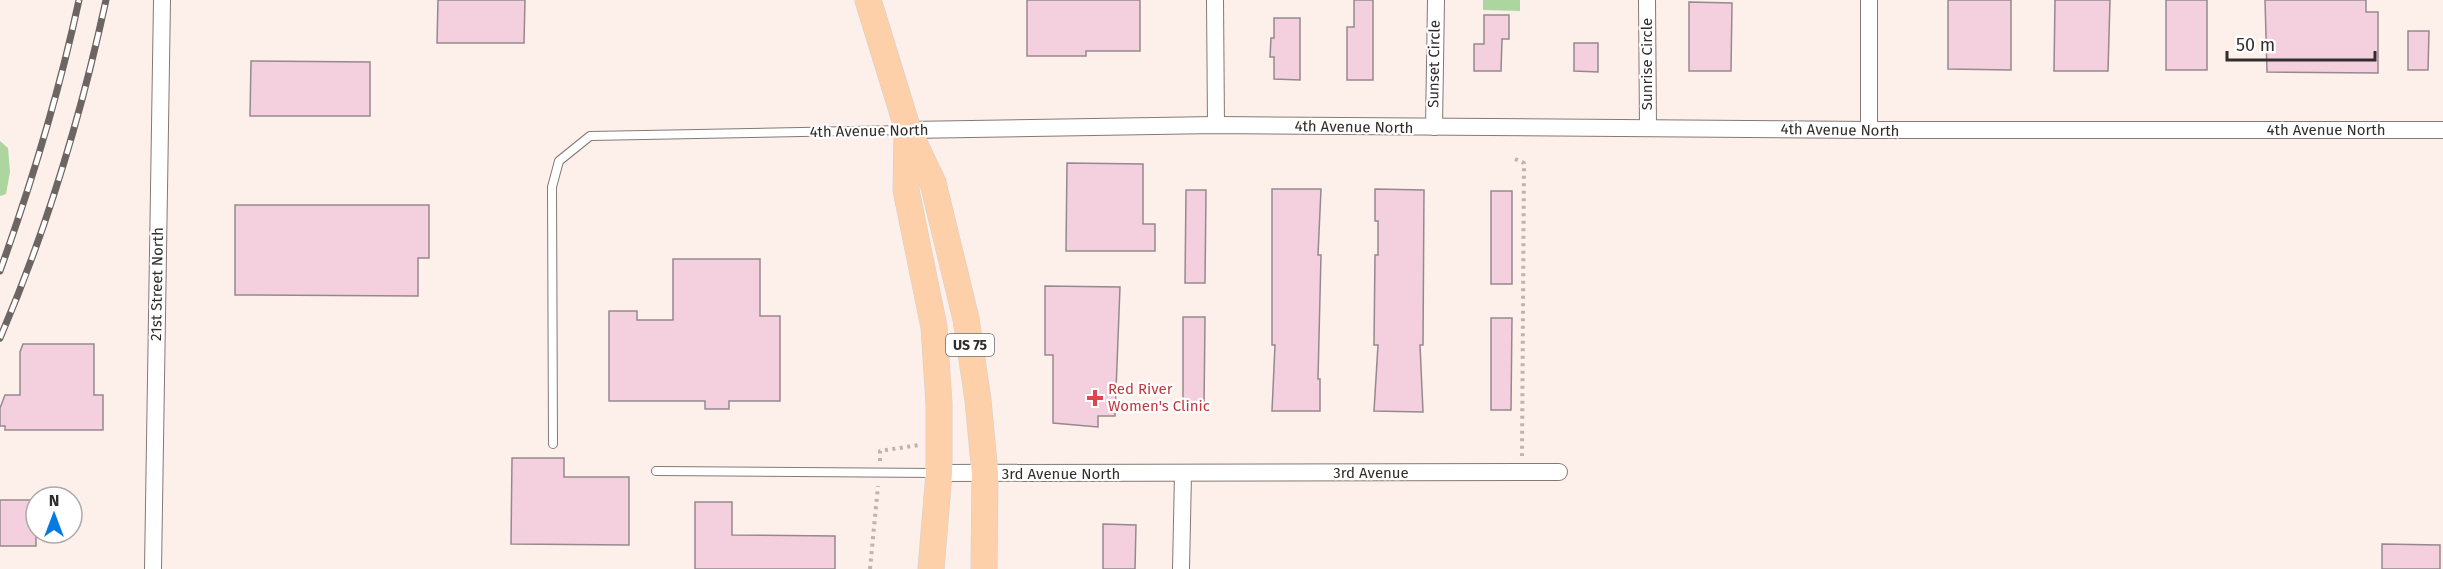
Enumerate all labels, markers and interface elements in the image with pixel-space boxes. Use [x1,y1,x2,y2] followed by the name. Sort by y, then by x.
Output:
[1638,18,1656,110] street label: Sunrise Circle
[1424,20,1444,108] street label: Sunset Circle
[2227,24,2376,62] scale bar
[2236,34,2275,56] text: 50 m
[1294,117,1414,137] street label: 4th Avenue North
[1780,120,1900,140] street label: 4th Avenue North
[809,121,929,141] street label: 4th Avenue North
[2267,121,2385,139] street label: 4th Avenue North
[147,227,167,341] street label: 21st Street North
[946,334,994,356] road number: US 75
[1108,380,1210,415] place label: Red River Women's Clinic
[1086,389,1104,407] marker: Red River Women's Clinic
[1333,464,1409,482] street label: 3rd Avenue
[1002,465,1120,483] street label: 3rd Avenue North
[24,485,84,545] north arrow
[49,491,59,510] text: N

